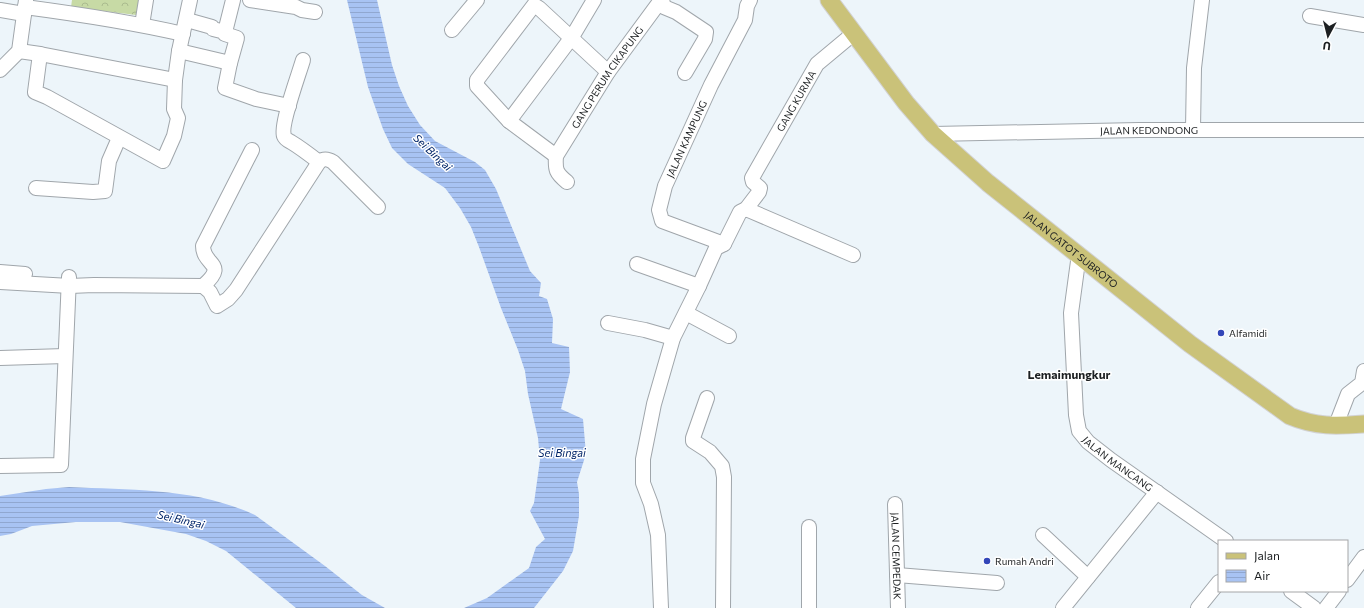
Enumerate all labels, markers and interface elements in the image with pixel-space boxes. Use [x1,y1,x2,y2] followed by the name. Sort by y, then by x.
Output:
[1308,16,1348,56] north arrow
[569,24,646,130] street label: GANG PERUM CIKAPUNG
[1322,39,1331,53] text: U
[774,68,818,133] street label: GANG KURMA
[664,98,709,179] street label: JALAN KAMPUNG
[1100,124,1198,137] street label: JALAN KEDONDONG
[411,131,456,174] water label: Sei Bingai
[1022,209,1120,290] street label: JALAN GATOT SUBROTO
[1229,327,1267,339] place label: Alfamidi
[1216,328,1226,338] marker: Alfamidi
[1028,367,1111,381] district label: Lemaimungkur
[1080,434,1155,494] street label: JALAN MANCANG
[538,446,587,459] water label: Sei Bingai
[156,507,207,531] water label: Sei Bingai
[889,512,904,600] street label: JALAN CEMPEDAK
[1218,540,1348,592] legend
[1254,548,1280,563] text: Jalan
[995,555,1054,567] place label: Rumah Andri
[982,556,992,566] marker: Rumah Andri
[1254,568,1270,582] text: Air

